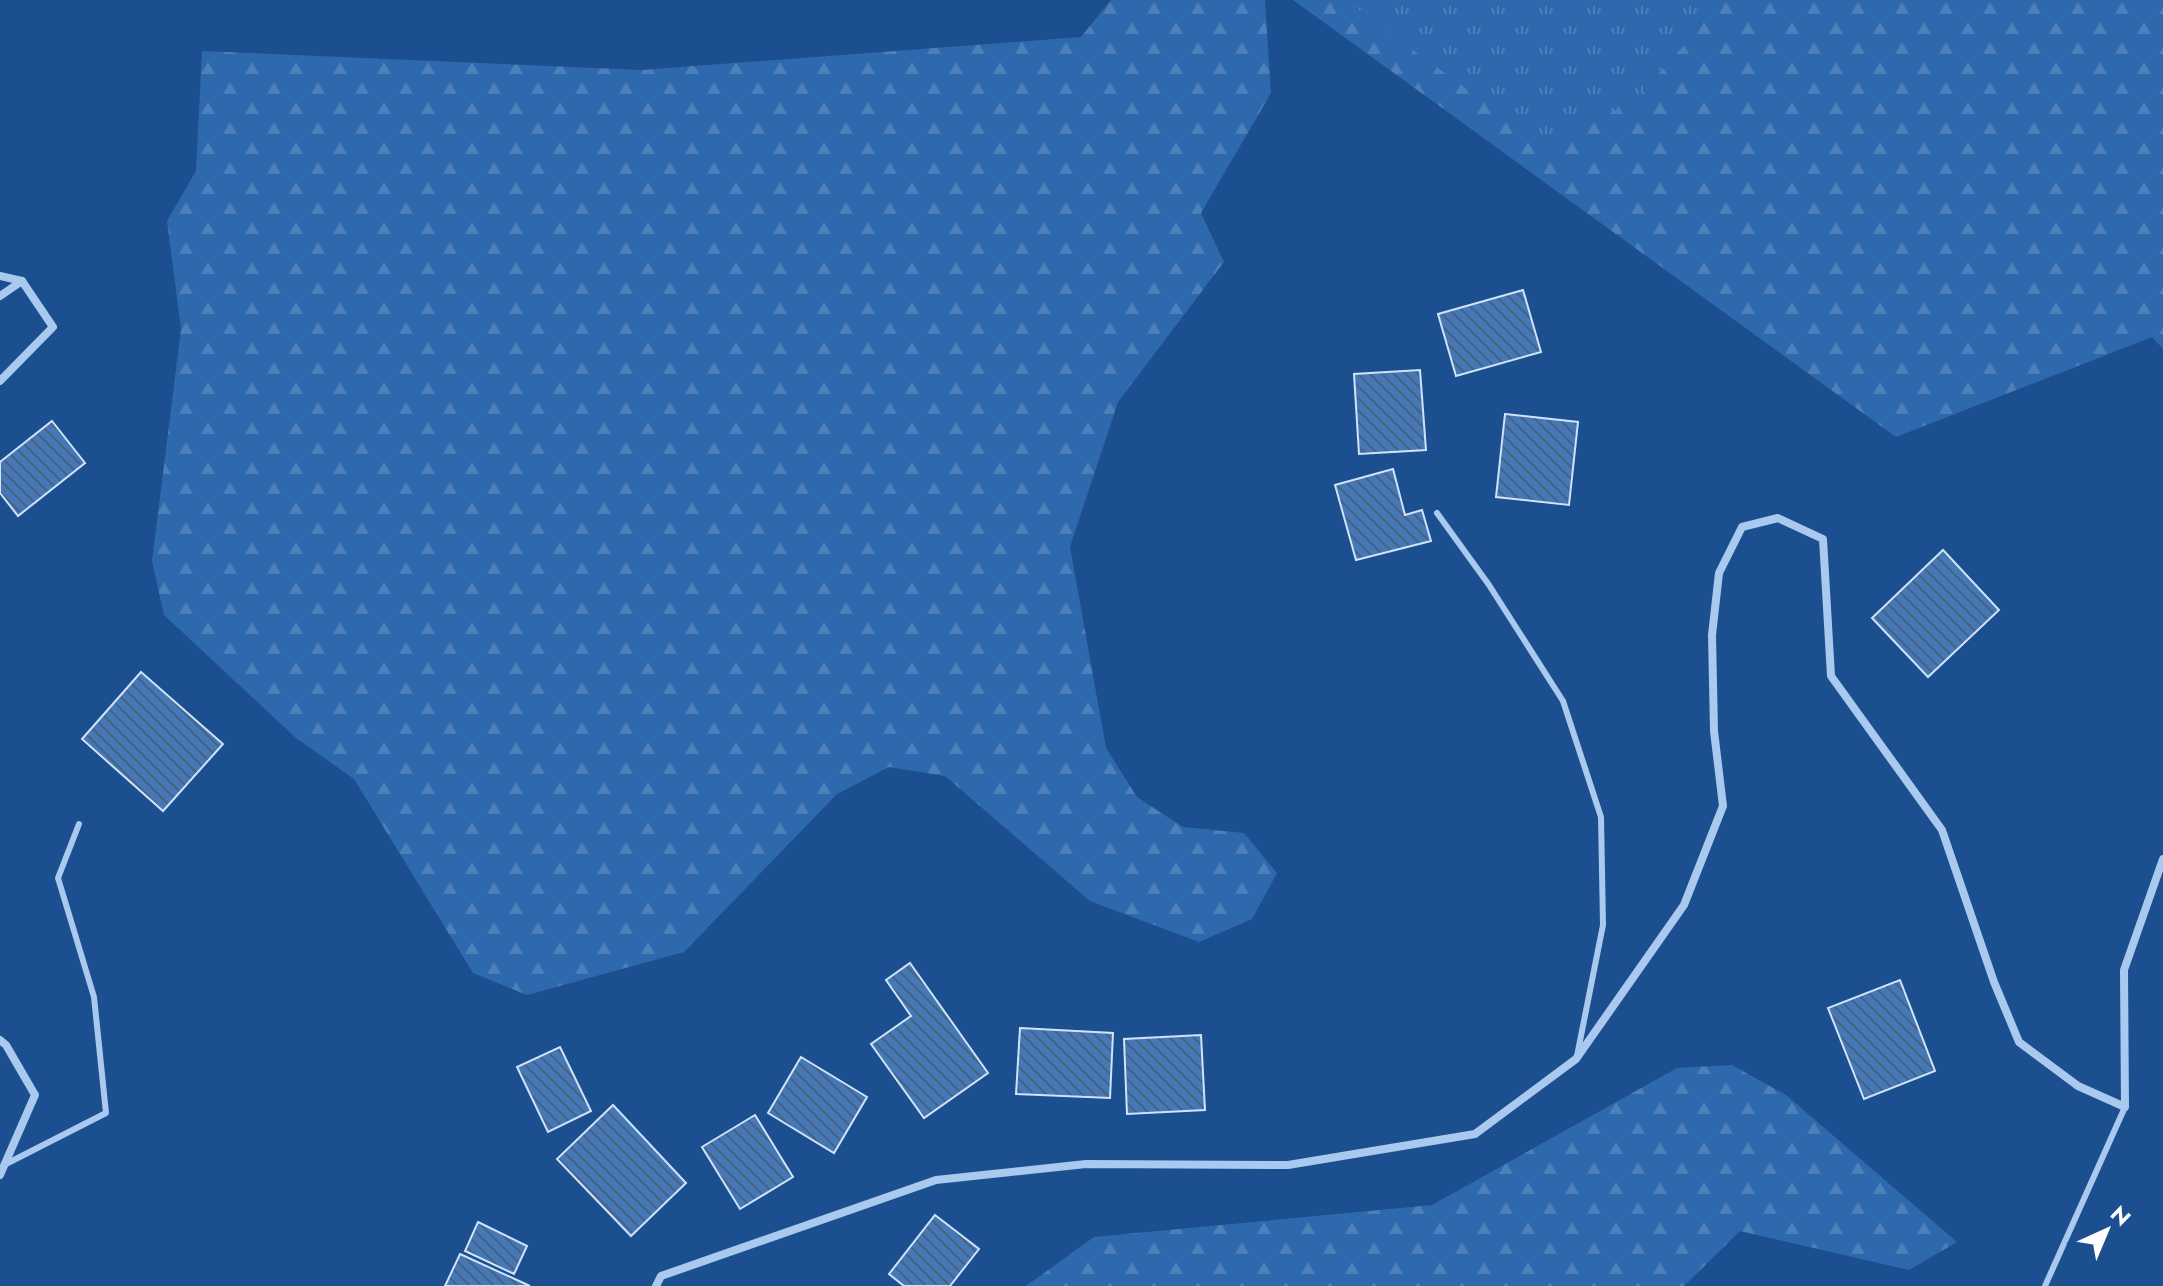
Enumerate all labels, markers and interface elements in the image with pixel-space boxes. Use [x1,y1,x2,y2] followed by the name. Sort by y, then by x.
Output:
[2067,1190,2147,1270] north arrow
[2103,1198,2138,1233] text: N

